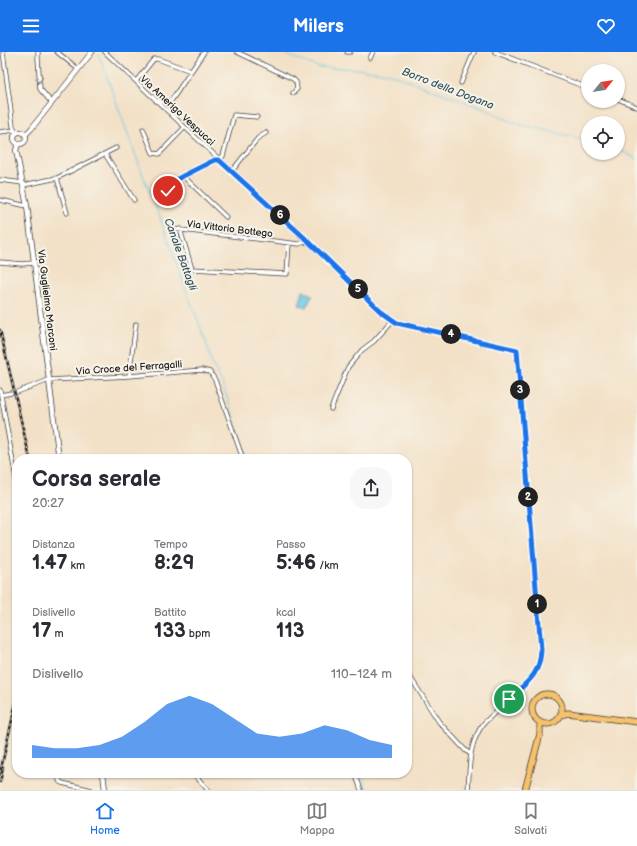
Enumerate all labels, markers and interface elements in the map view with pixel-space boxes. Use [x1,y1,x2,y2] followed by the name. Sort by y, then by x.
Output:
[20,15,42,37] icon: menu
[595,15,617,37] icon: heart
[293,16,344,37] text: Milers
[581,64,625,108] north arrow
[581,64,625,160] map controls
[400,65,496,112] water label: Borro della Dogana
[138,73,217,148] street label: Via Amerigo Vespucci
[35,77,44,83] one-way arrow
[581,116,625,160] button: locate
[151,174,185,208] pin
[157,180,179,202] icon: check
[270,205,290,225] pin: 6
[277,208,283,221] text: 6
[161,216,200,293] water label: Canale Battagli
[186,218,274,240] street label: Via Vittorio Bottego
[35,249,59,351] street label: Via Guglielmo Marconi
[348,279,368,299] pin: 5
[355,282,361,295] text: 5
[441,324,461,344] pin: 4
[448,327,454,340] text: 4
[76,358,182,378] street label: Via Croce del Ferragalli
[510,380,530,400] pin: 3
[517,383,523,396] text: 3
[32,466,161,493] text: Corsa serale
[350,467,392,509] button: share
[518,487,538,507] pin: 2
[525,490,531,503] text: 2
[32,495,64,511] text: 20:27
[32,538,75,551] text: Distanza
[154,538,188,551] text: Tempo
[276,538,306,551] text: Passo
[32,551,68,575] text: 1.47
[154,551,195,575] text: 8:29
[276,551,316,575] text: 5:46
[68,559,85,572] text: km
[316,559,339,572] text: /km
[527,594,547,614] pin: 1
[535,597,539,610] text: 1
[32,606,75,619] text: Dislivello
[154,606,186,619] text: Battito
[276,606,296,619] text: kcal
[32,619,51,643] text: 17
[154,619,186,643] text: 133
[276,619,305,643] text: 113
[51,627,64,640] text: m
[186,627,210,640] text: bpm
[32,666,83,682] text: Dislivello
[331,666,392,682] text: 110–124 m
[492,682,526,716] pin
[498,688,520,710] icon: arrive
[90,800,120,837] tab: Home
[300,800,334,837] tab: Mappa
[514,800,547,837] tab: Salvati

